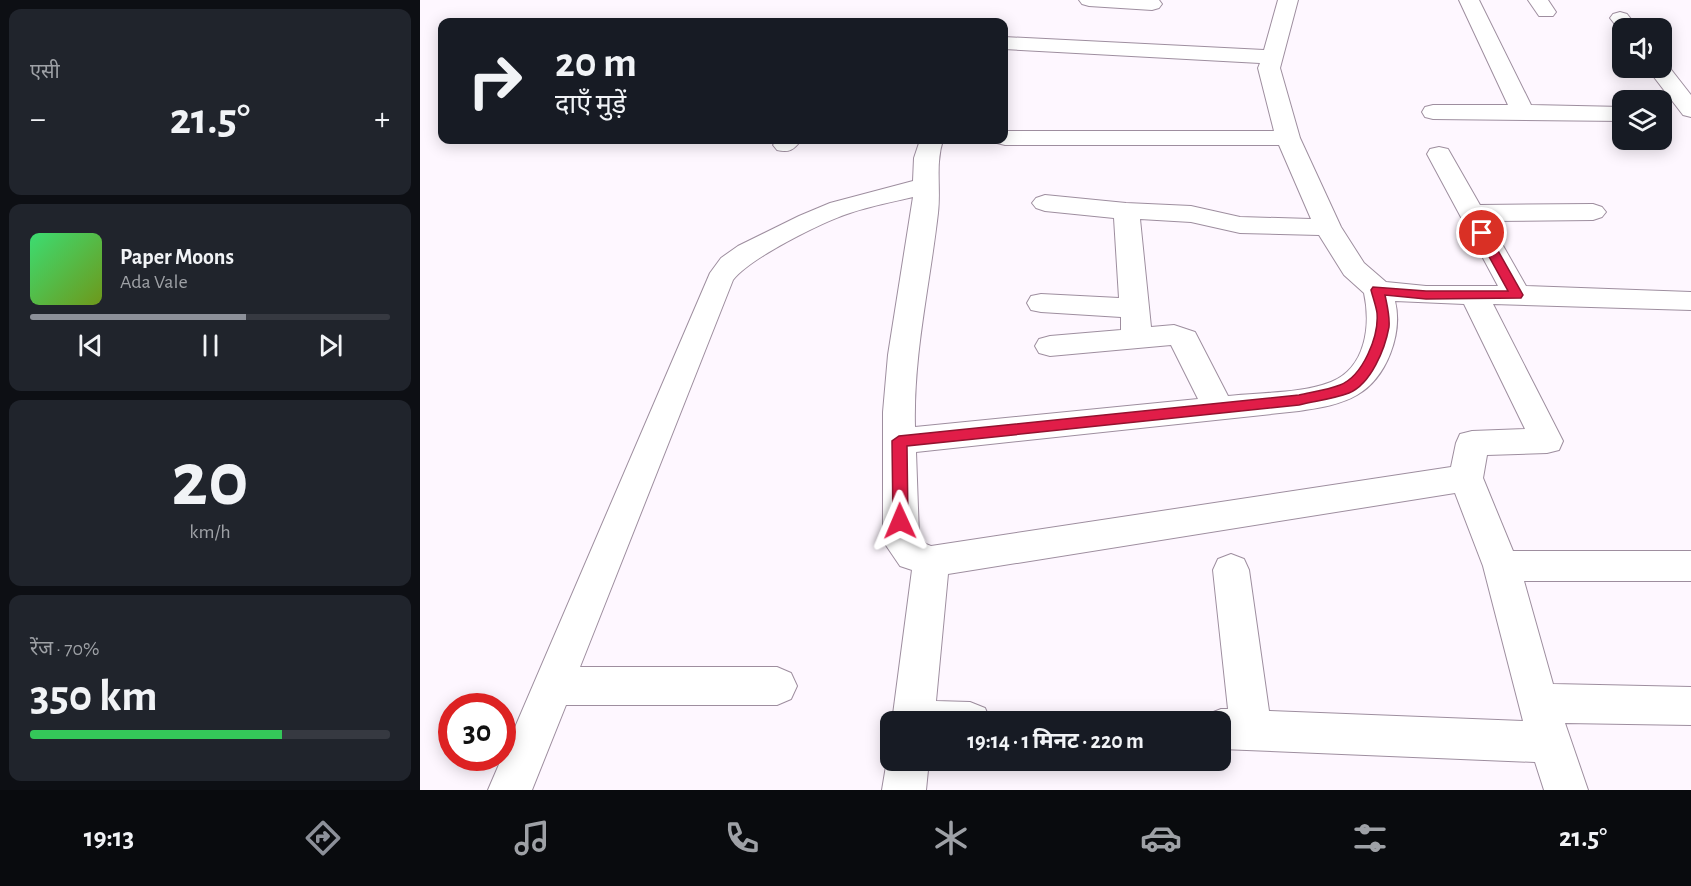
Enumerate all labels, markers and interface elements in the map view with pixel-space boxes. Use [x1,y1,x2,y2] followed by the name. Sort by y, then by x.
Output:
[1612,18,1672,150] map controls
[1612,18,1672,78] button: sound
[456,42,534,120] icon: right
[555,42,637,84] text: 20 m
[30,62,60,82] text: एसी
[1612,90,1672,150] button: layers
[555,91,626,118] text: दाएँ मुड़ें
[170,97,250,142] text: 21.5°
[30,103,46,136] text: −
[374,103,390,136] text: +
[1456,207,1507,258] pin
[1465,216,1498,249] icon: arrive
[120,246,234,268] text: Paper Moons
[120,272,188,292] text: Ada Vale
[74,329,107,362] icon: previous
[194,329,227,362] icon: pause
[314,329,347,362] icon: next
[171,442,249,520] text: 20
[868,489,932,553] position arrow
[189,522,231,542] text: km/h
[30,639,100,659] text: रेंज · 70%
[30,674,158,719] text: 350 km
[438,693,516,771] speed limit sign: 30
[967,730,1144,752] text: 19:14 · 1 मिनट · 220 m
[302,817,344,859] icon: directions
[511,817,553,859] icon: music
[721,817,763,859] icon: phone
[930,817,972,859] icon: climate
[1140,817,1182,859] icon: car
[1349,817,1391,859] icon: filters
[84,824,134,851] text: 19:13
[1559,824,1607,851] text: 21.5°

